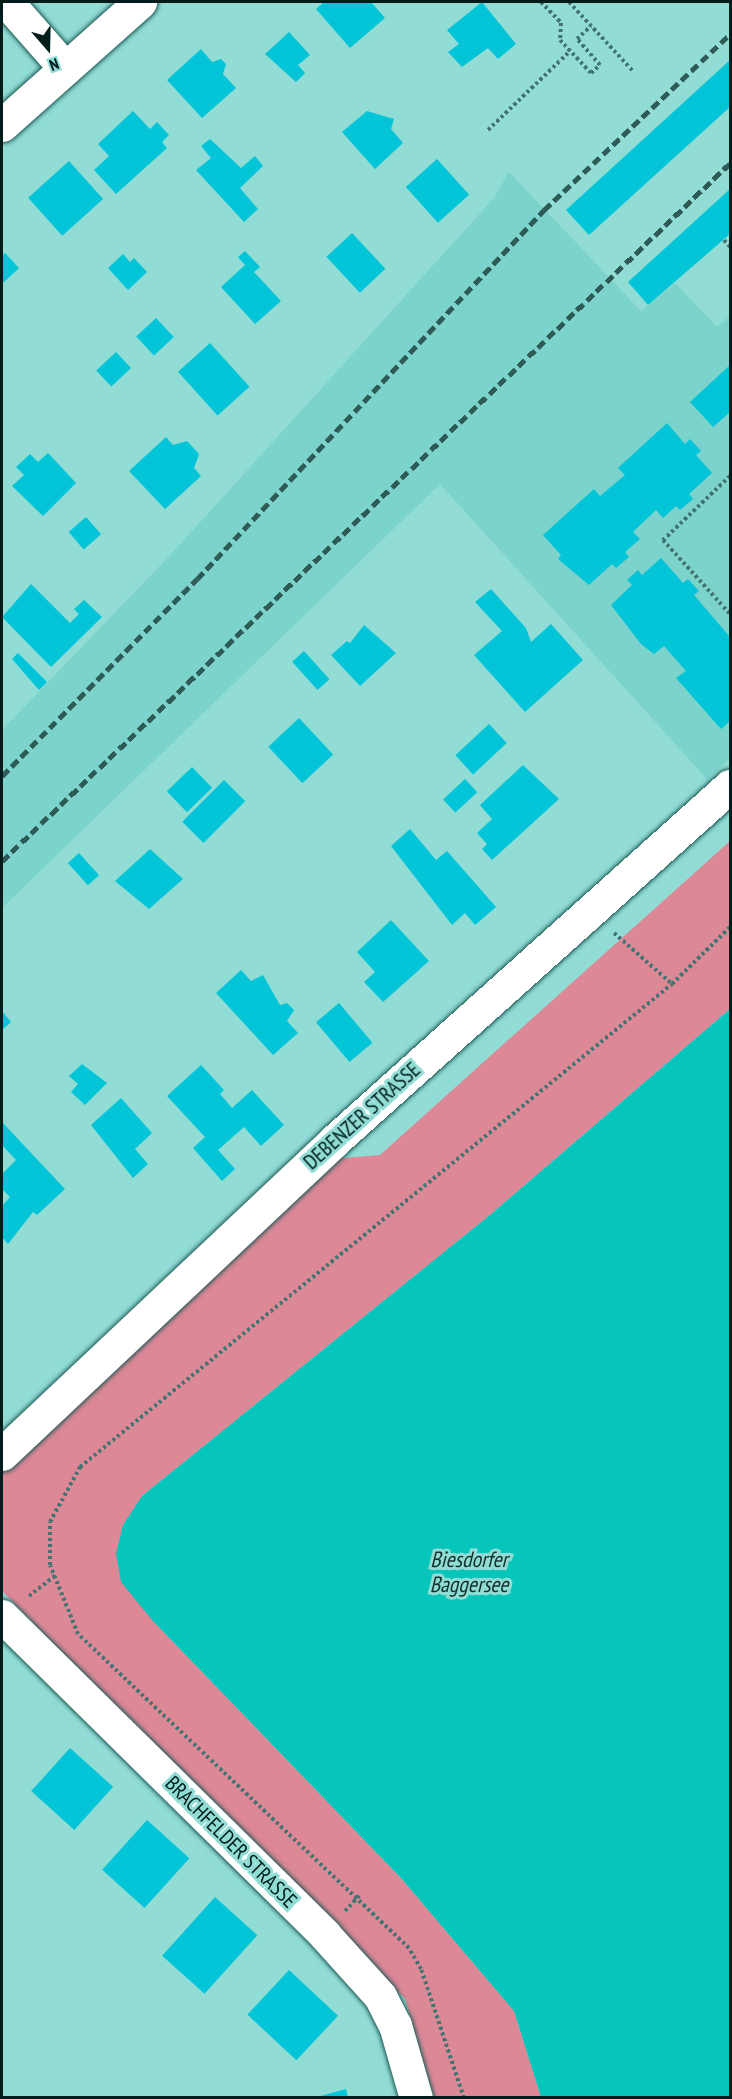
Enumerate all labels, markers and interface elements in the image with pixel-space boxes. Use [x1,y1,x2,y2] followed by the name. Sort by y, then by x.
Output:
[18,18,78,78] north arrow
[47,54,62,76] text: N
[299,1057,425,1175] street label: DEBENZER STRASSE
[430,1546,508,1598] water label: Biesdorfer Baggersee
[160,1771,302,1913] street label: BRACHFELDER STRASSE

